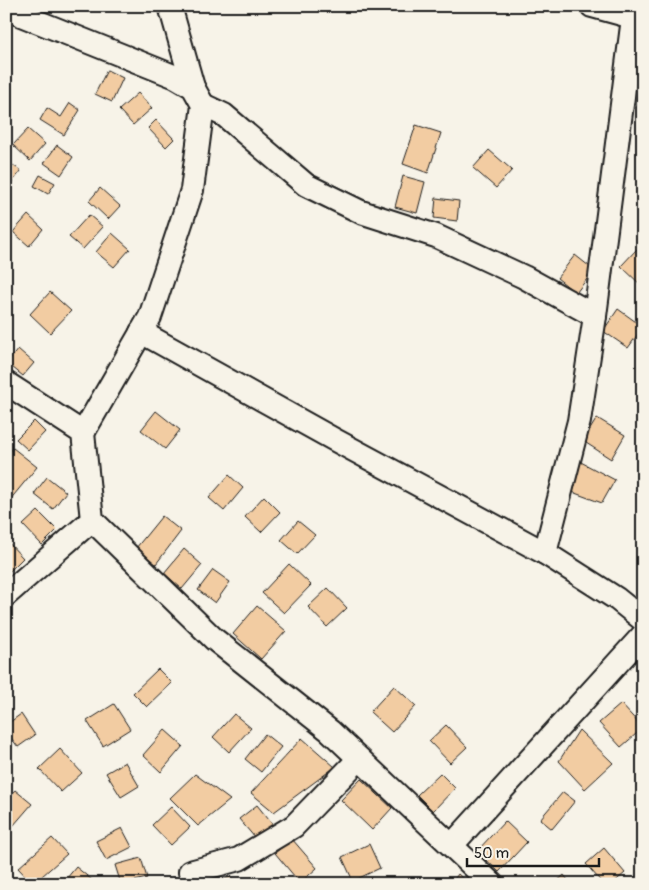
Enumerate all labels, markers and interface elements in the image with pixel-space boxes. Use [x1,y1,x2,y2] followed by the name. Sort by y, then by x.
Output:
[467,835,599,867] scale bar
[474,844,509,863] text: 50 m

